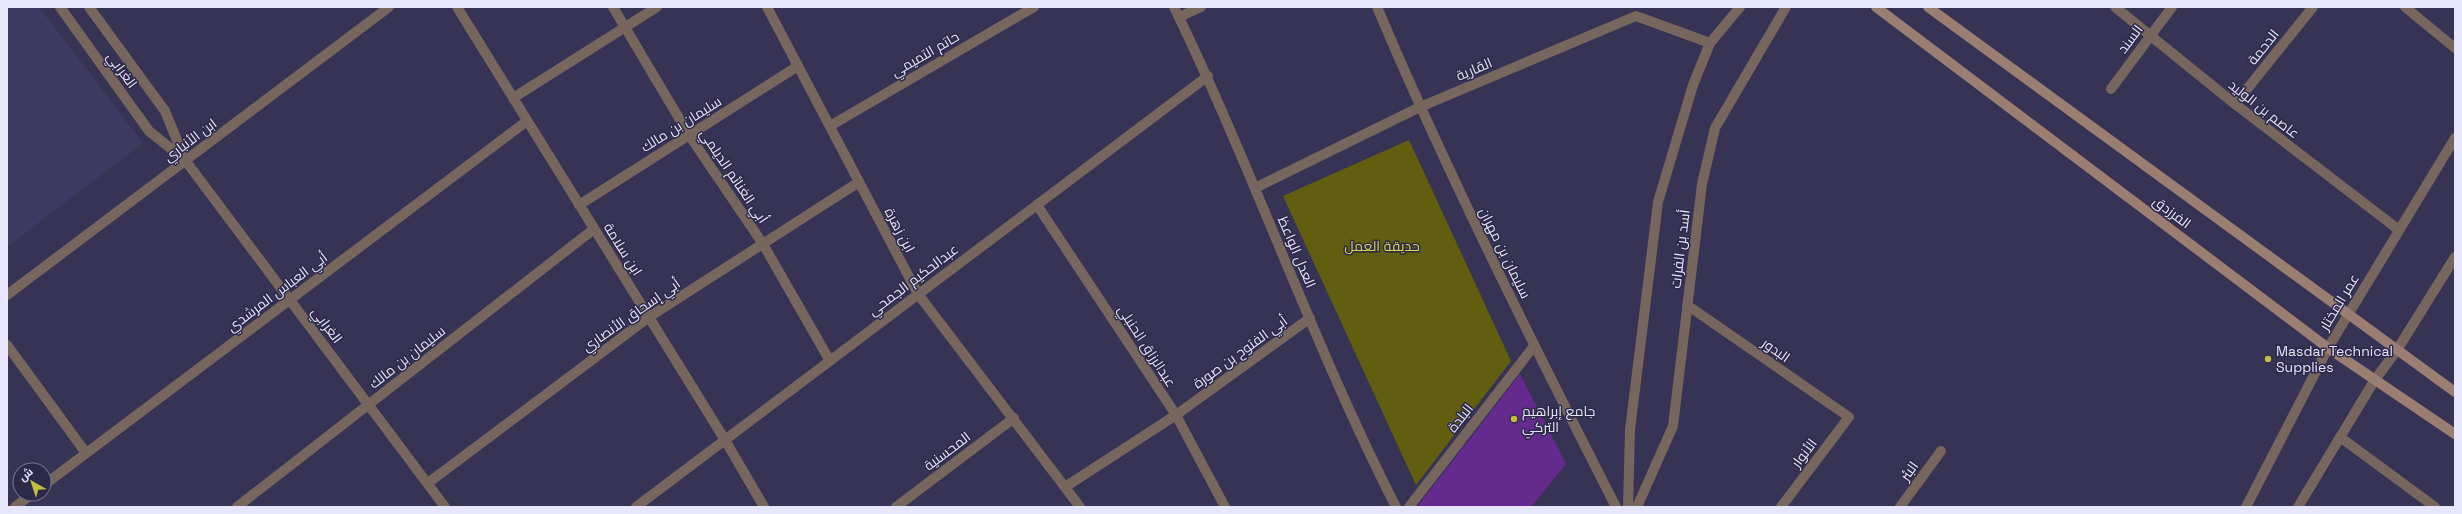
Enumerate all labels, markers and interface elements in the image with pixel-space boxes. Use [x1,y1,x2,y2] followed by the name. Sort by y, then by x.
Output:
[2113,21,2147,57] street label: السند
[2243,26,2283,68] street label: الدحمة
[888,27,964,83] street label: حاتم التميمي
[100,48,141,93] street label: الغرابي
[1453,53,1495,85] street label: القارية
[2224,76,2303,143] street label: عاصم بن الوليد
[637,92,725,156] street label: سليمان بن مالك
[160,114,222,168] street label: ابن الأنباري
[693,125,772,228] street label: أبي الغنائم الديلمي
[2149,192,2195,232] street label: الفرزدق
[881,205,919,255] street label: ابن زهرة
[1475,205,1535,301] street label: سليمان بن مهران
[1666,208,1694,289] street label: أسد بن الفرات
[1274,214,1320,290] street label: العدل الواعظ
[600,219,646,279] street label: ابن سلامة
[1344,237,1420,255] park label: حديقة العمل
[864,240,964,322] street label: عبدالحكيم الجمحي
[223,248,333,338] street label: أبي العباس المرشدي
[2315,270,2363,334] street label: عمر المختار
[578,274,686,358] street label: أبي إسحاق الأنصاري
[1111,302,1180,392] street label: عبدالرزاق الحنبلي
[305,303,346,348] street label: الغرابي
[1189,312,1293,395] street label: أبي الفتوح بن صورة
[365,322,449,392] street label: سليمان بن مالك
[1758,333,1794,366] street label: البدور
[2276,342,2393,376] place label: Masdar Technical Supplies
[2263,354,2273,364] marker: Masdar Technical Supplies
[1443,400,1477,436] street label: البلدة
[1522,402,1595,439] place label: جامع إبراهيم التركي
[1509,414,1519,424] marker: جامع إبراهيم التركي
[920,428,974,474] street label: المحسنية
[1787,435,1821,472] street label: الأنوار
[1895,458,1922,485] street label: البئر
[12,462,52,502] north arrow
[16,464,36,484] text: ش

